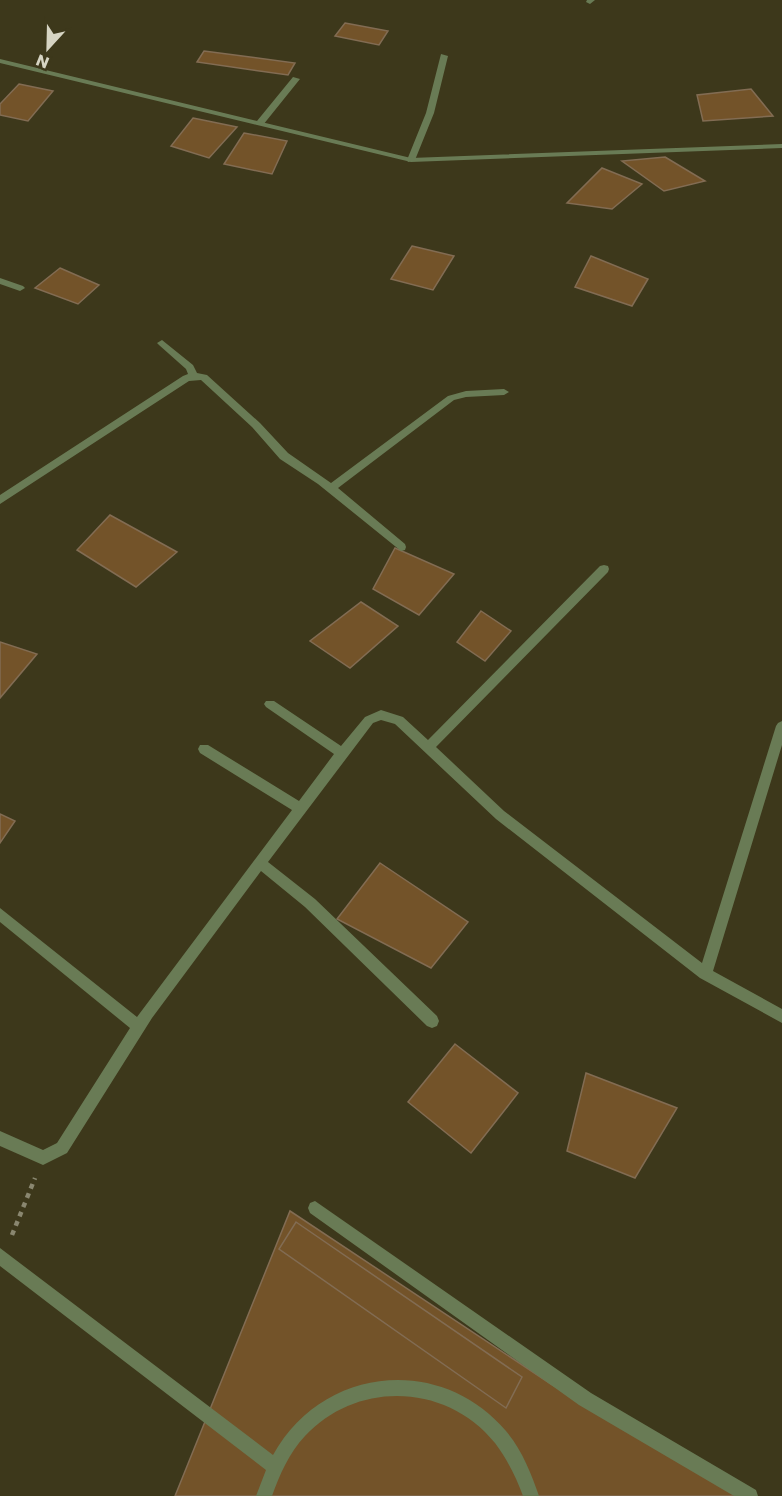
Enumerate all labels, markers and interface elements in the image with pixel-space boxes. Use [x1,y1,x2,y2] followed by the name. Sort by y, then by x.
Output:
[18,18,78,78] north arrow
[33,49,52,74] text: N

